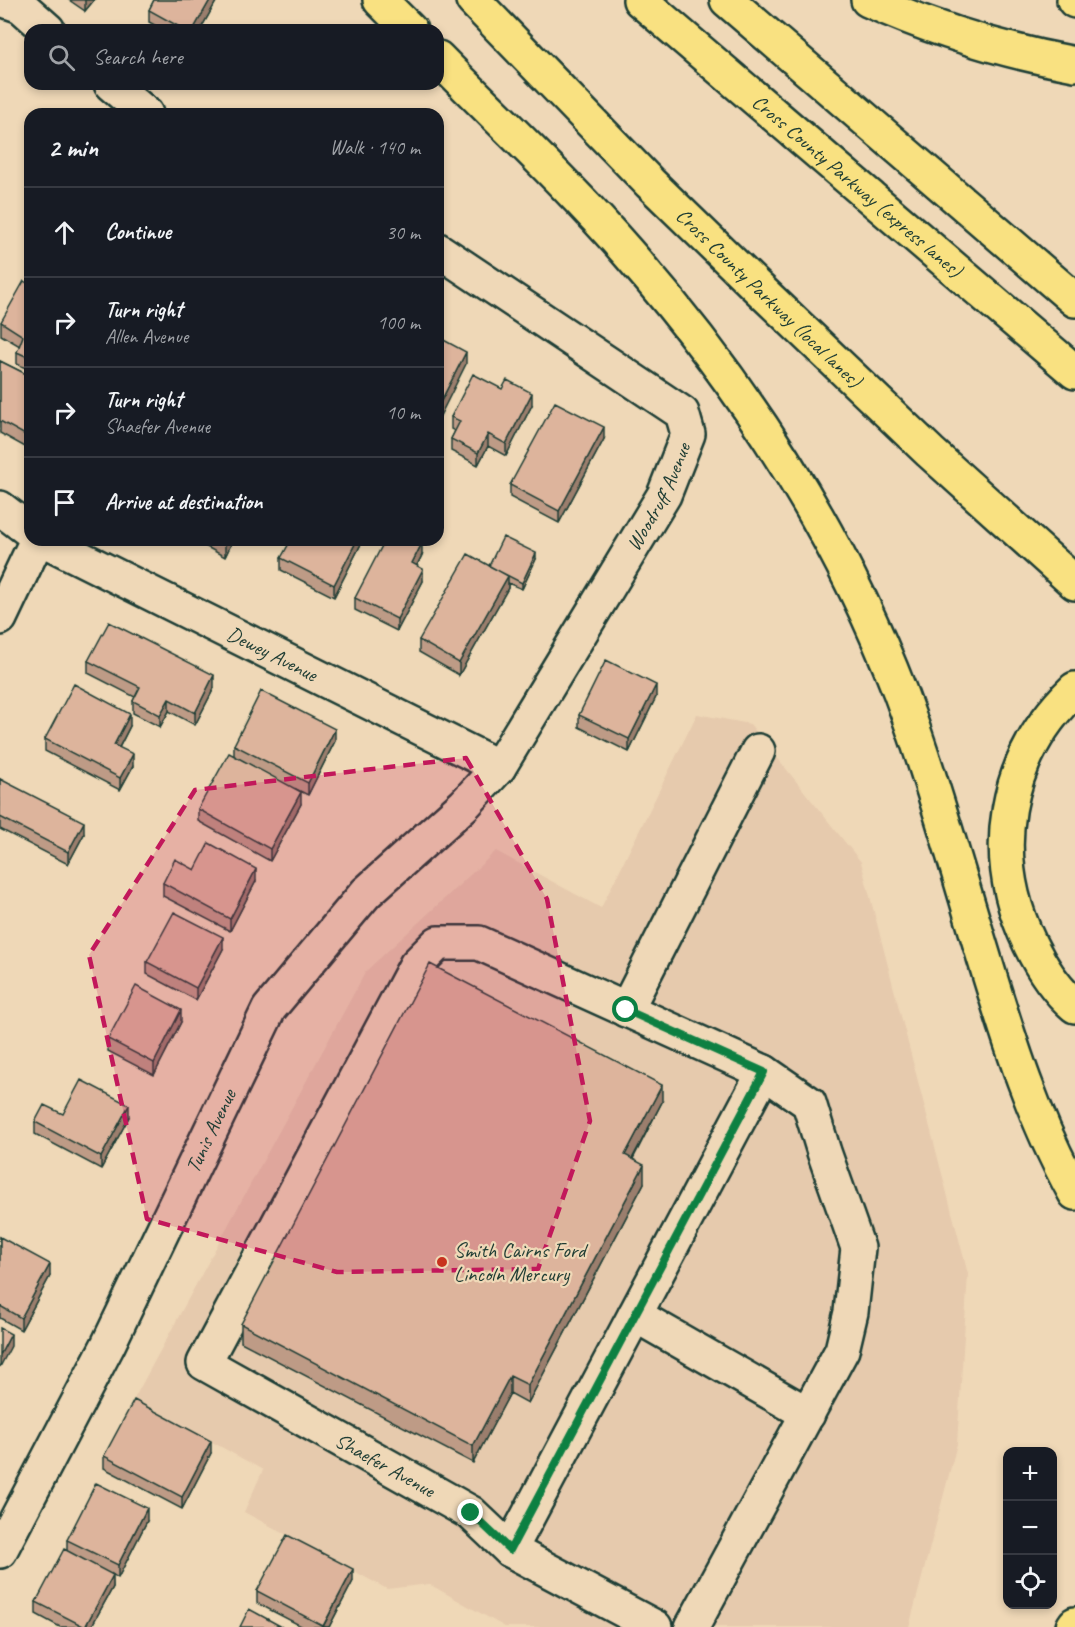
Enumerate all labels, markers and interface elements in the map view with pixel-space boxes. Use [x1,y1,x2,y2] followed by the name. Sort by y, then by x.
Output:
[24,24,444,90] search box
[45,41,78,74] icon: search
[93,43,183,71] text: Search here
[747,89,969,284] street label: Cross County Parkway (express lanes)
[48,131,98,164] text: 2 min
[330,135,420,160] text: Walk · 140 m
[671,202,868,394] street label: Cross County Parkway (local lanes)
[48,216,81,249] icon: ahead
[105,218,171,246] text: Continue
[386,220,420,245] text: 30 m
[105,296,182,324] text: Turn right
[48,306,81,339] icon: right
[377,310,420,335] text: 100 m
[105,324,188,349] text: Allen Avenue
[105,386,182,414] text: Turn right
[48,396,81,429] icon: right
[386,400,420,425] text: 10 m
[105,414,210,439] text: Shaefer Avenue
[620,438,697,555] street label: Woodruff Avenue
[48,486,81,519] icon: arrive
[105,488,262,516] text: Arrive at destination
[223,620,323,688] street label: Dewey Avenue
[612,996,638,1022] route start
[180,1084,242,1177] street label: Tunis Avenue
[454,1237,589,1287] place label: Smith Cairns Ford Lincoln Mercury
[435,1255,449,1269] marker: Smith Cairns Ford Lincoln Mercury
[330,1427,441,1504] street label: Shaefer Avenue
[1003,1447,1057,1609] map controls
[1003,1447,1057,1501] button: +
[457,1499,483,1525] route end
[1003,1501,1057,1555] button: −
[1003,1555,1057,1609] button: locate

